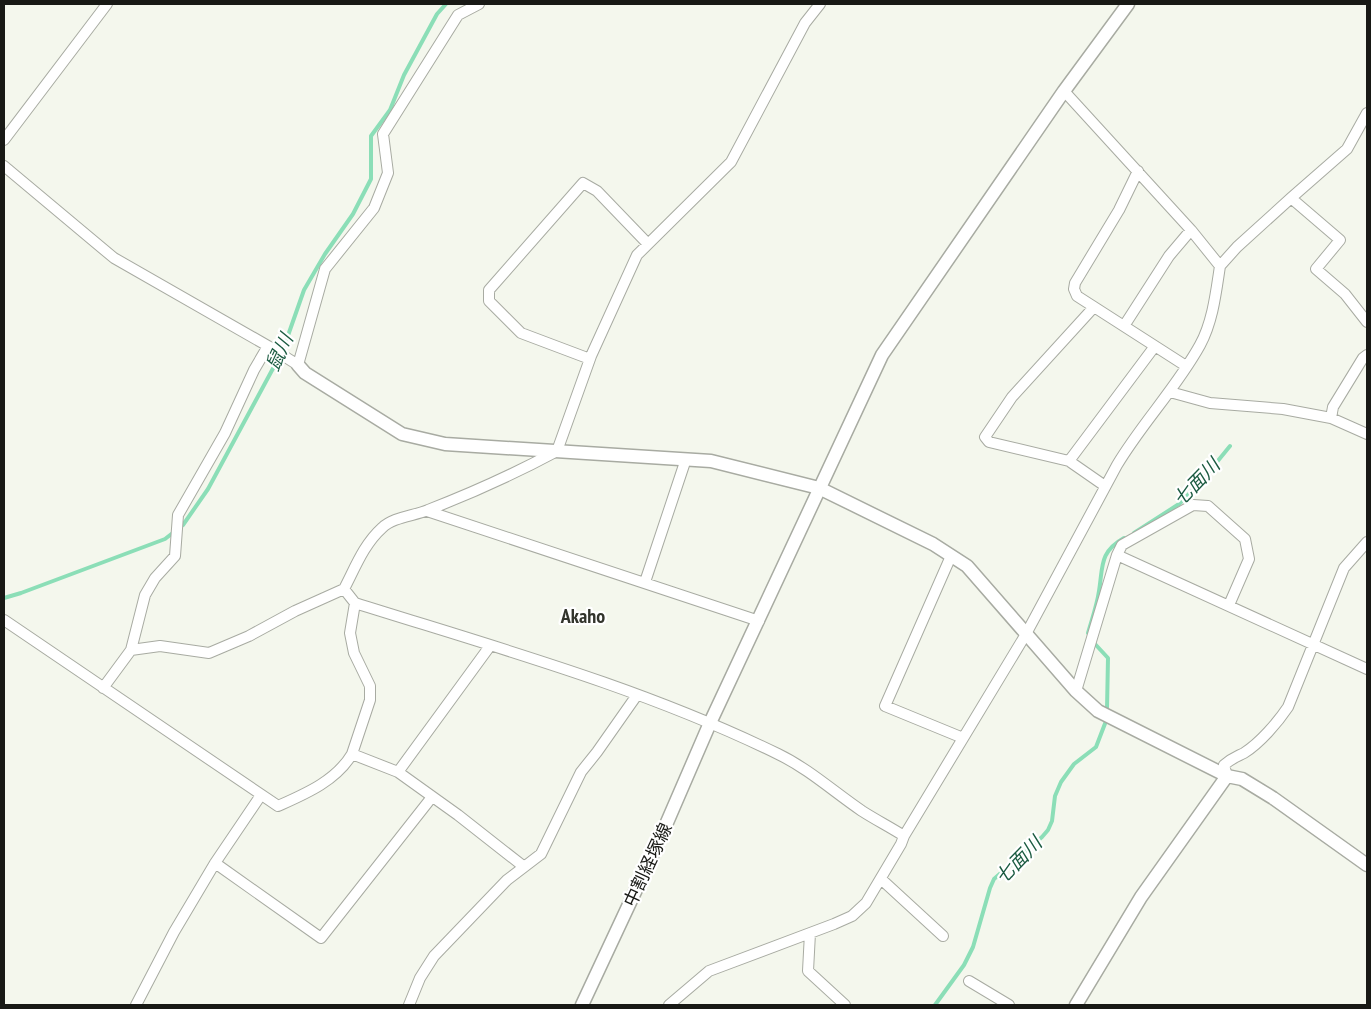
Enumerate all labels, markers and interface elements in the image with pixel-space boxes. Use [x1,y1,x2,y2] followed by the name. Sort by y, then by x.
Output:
[260,328,299,374] water label: 鼠川
[1168,452,1226,511] water label: 七面川
[560,603,605,629] district label: Akaho
[618,819,677,910] street label: 中割経塚線
[990,830,1048,889] water label: 七面川

